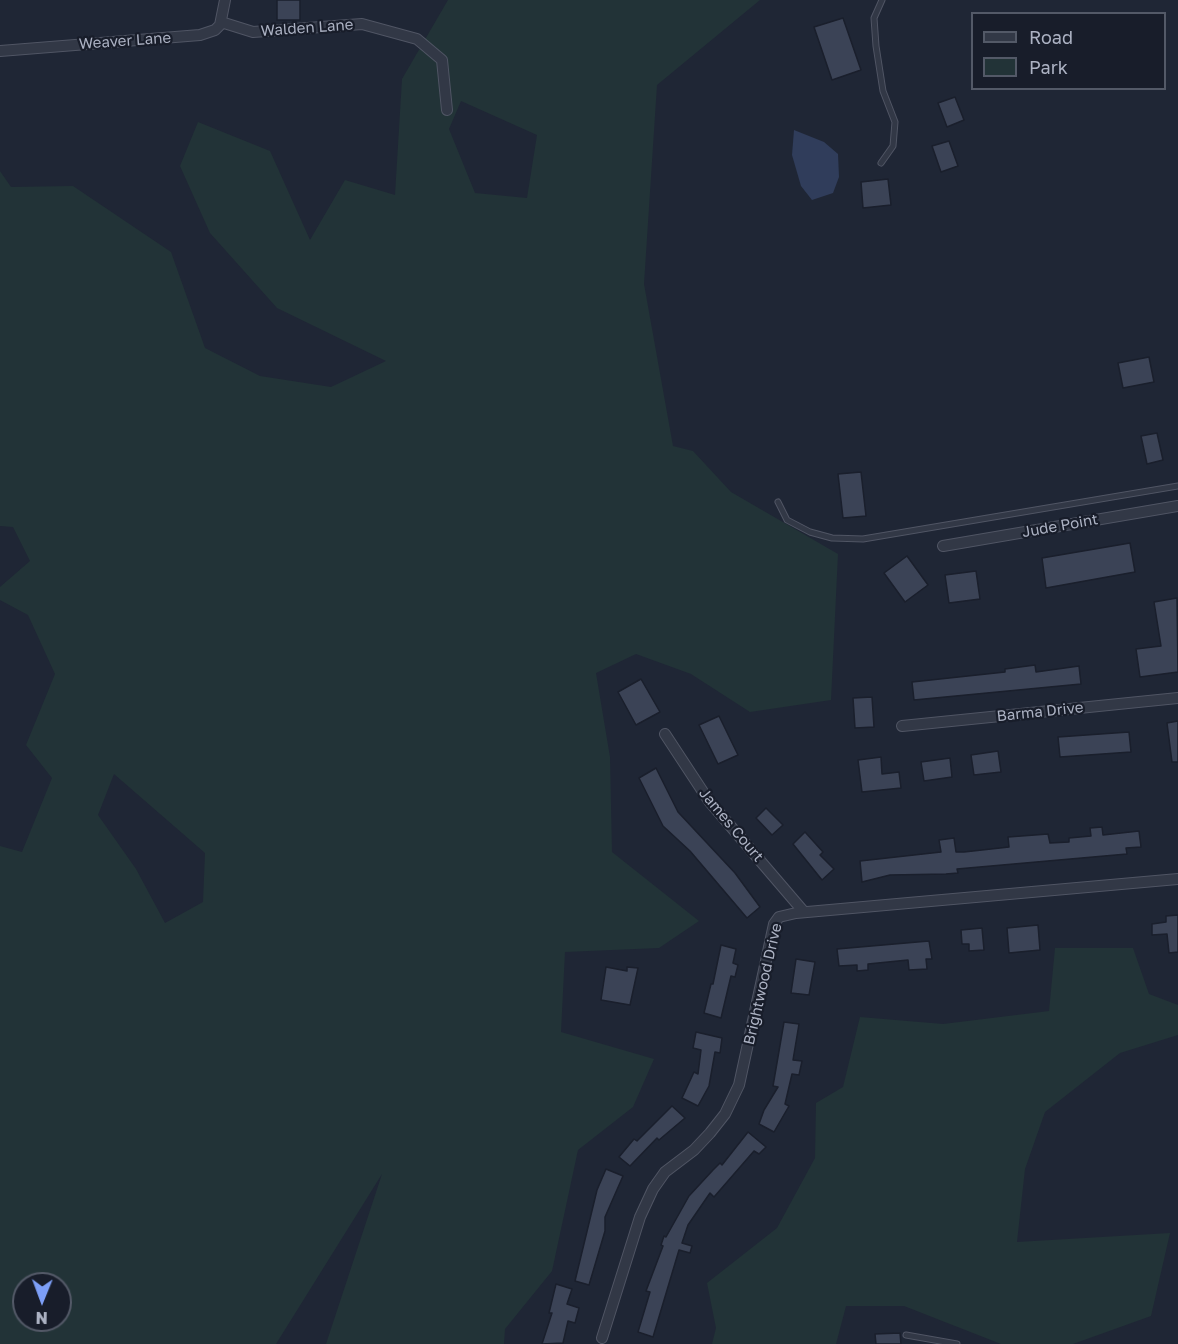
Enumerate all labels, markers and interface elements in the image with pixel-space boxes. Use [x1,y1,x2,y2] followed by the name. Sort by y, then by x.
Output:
[971,12,1166,90] legend
[260,16,354,40] street label: Walden Lane
[1029,26,1073,48] text: Road
[78,29,172,53] street label: Weaver Lane
[1029,56,1068,78] text: Park
[1021,510,1099,542] street label: Jude Point
[996,698,1084,726] street label: Barma Drive
[695,784,767,866] street label: James Court
[740,921,786,1047] street label: Brightwood Drive
[12,1272,72,1332] north arrow
[35,1308,48,1328] text: N

